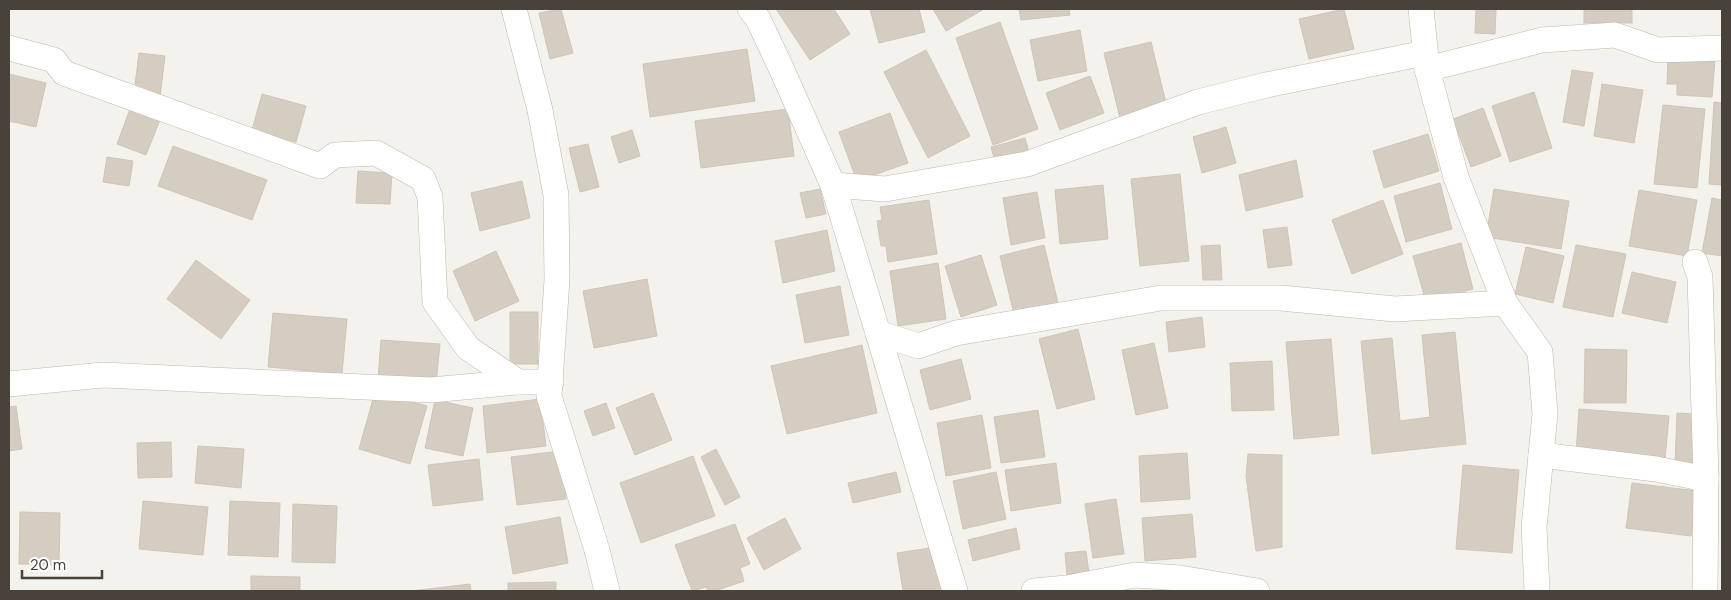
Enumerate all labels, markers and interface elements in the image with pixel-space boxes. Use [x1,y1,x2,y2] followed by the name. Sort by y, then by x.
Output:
[22,548,102,580] scale bar
[30,555,66,575] text: 20 m

